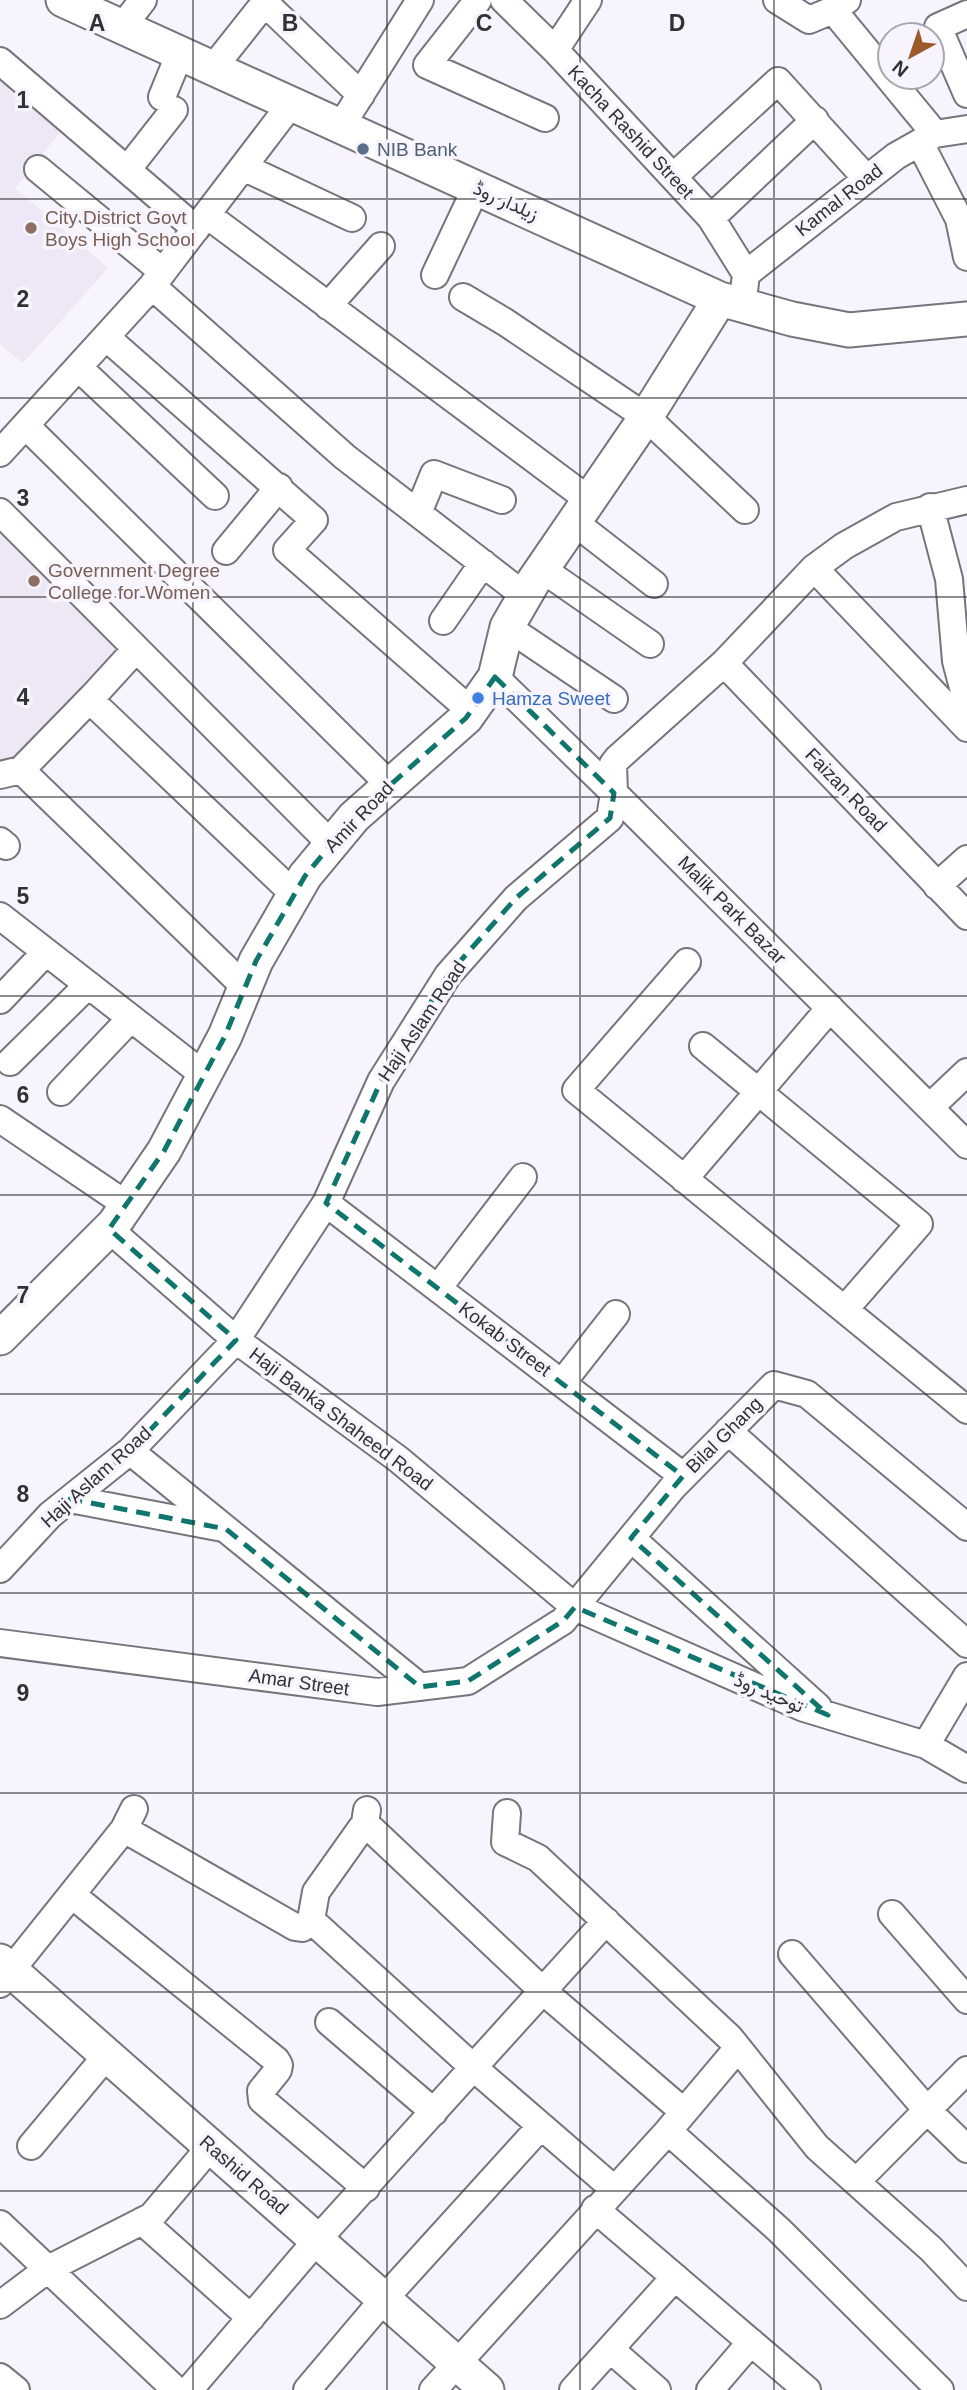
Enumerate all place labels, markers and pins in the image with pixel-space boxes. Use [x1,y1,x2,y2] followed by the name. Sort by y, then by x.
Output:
[377,139,458,160] place label: NIB Bank
[355,141,371,157] marker: NIB Bank
[45,207,195,250] place label: City District Govt Boys High School
[23,220,39,236] marker: City District Govt Boys High School
[48,560,220,603] place label: Government Degree College for Women
[26,573,42,589] marker: Government Degree College for Women
[492,688,611,709] place label: Hamza Sweet
[470,690,486,706] marker: Hamza Sweet

